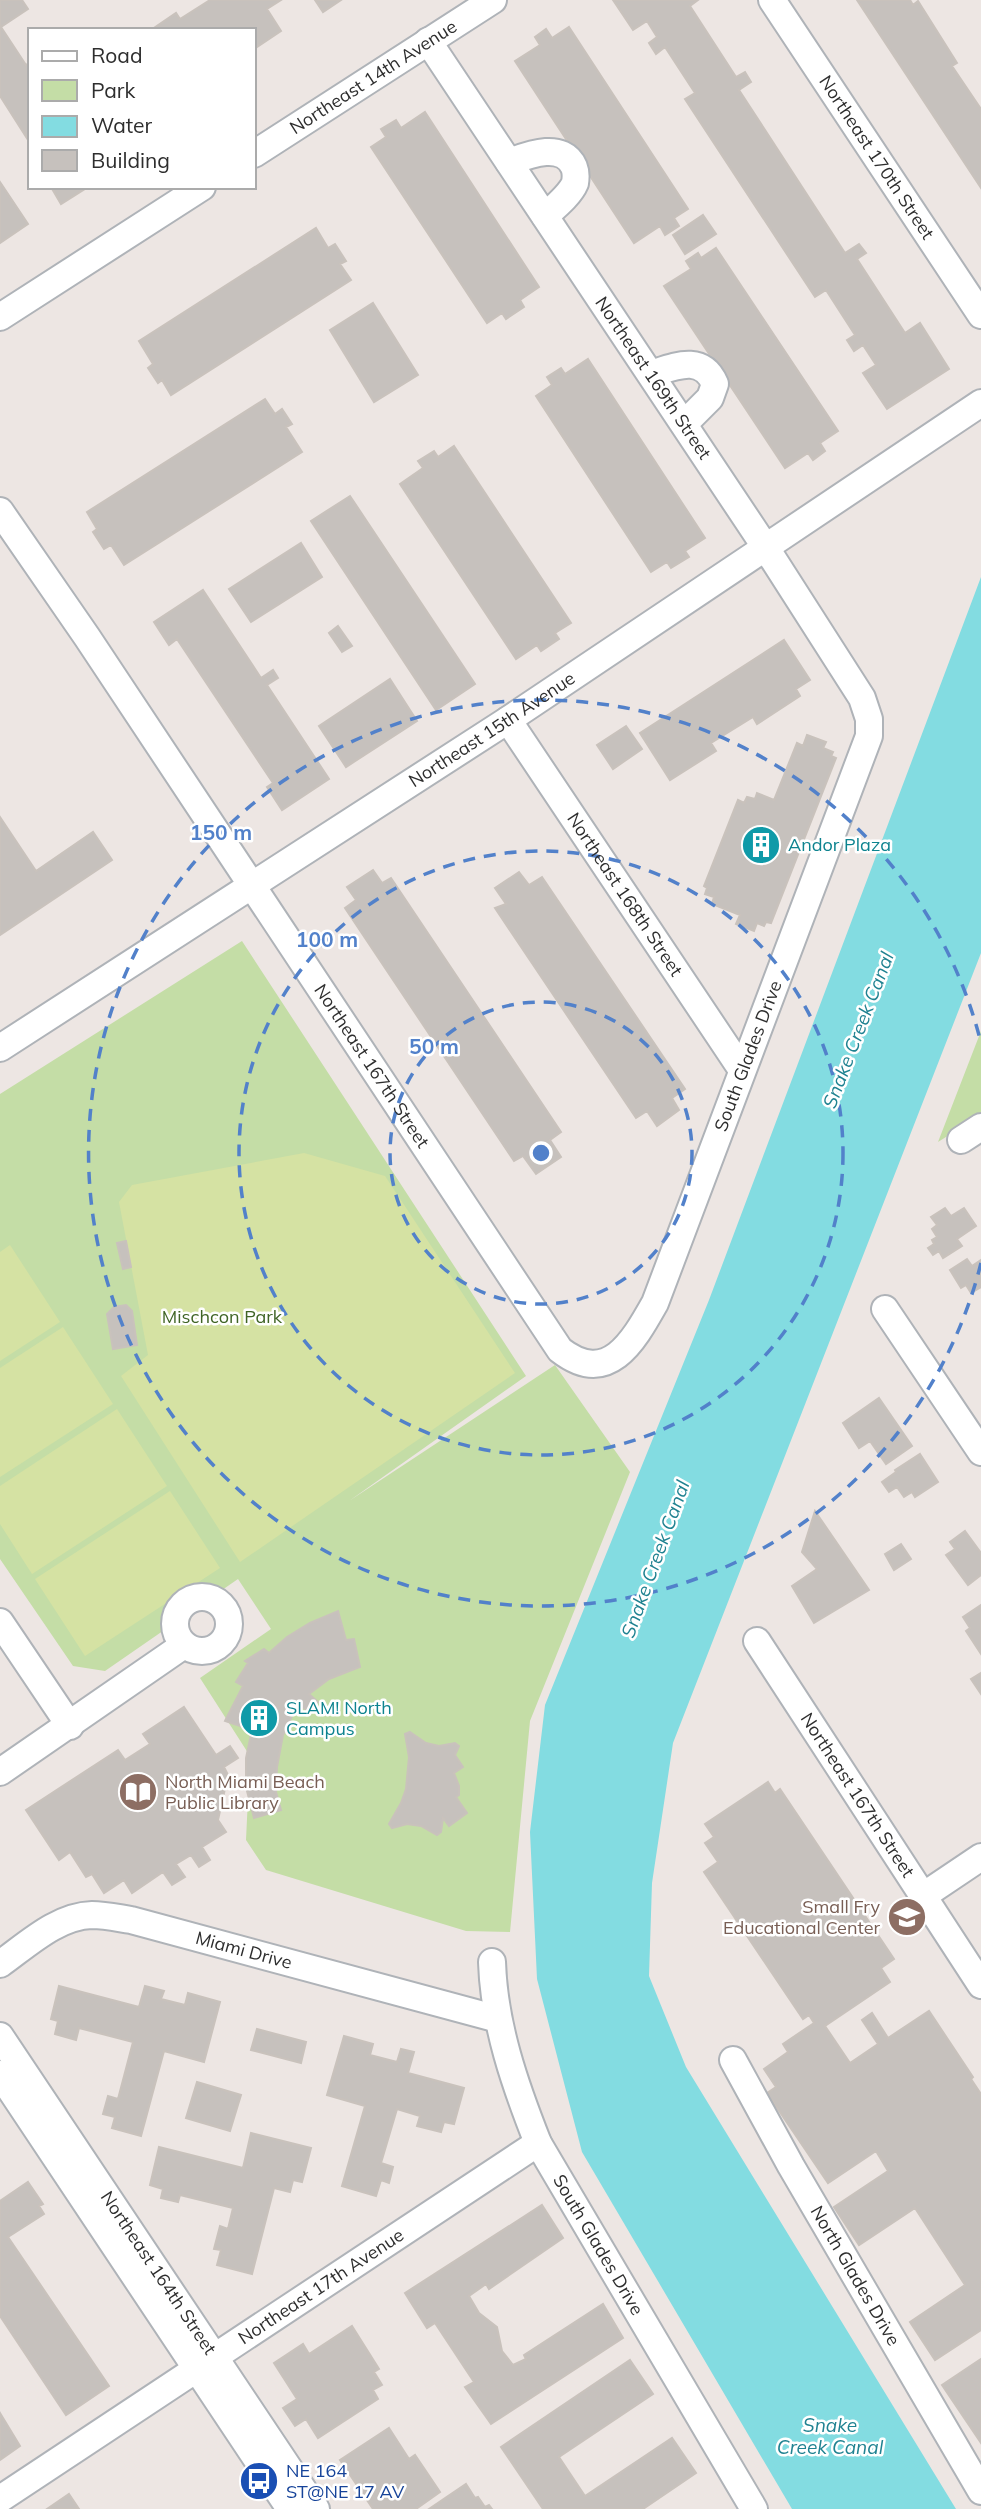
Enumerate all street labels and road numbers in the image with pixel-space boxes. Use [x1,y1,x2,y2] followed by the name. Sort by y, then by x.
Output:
[285,14,461,139] street label: Northeast 14th Avenue
[814,71,940,244] street label: Northeast 170th Street
[590,292,717,464] street label: Northeast 169th Street
[404,666,579,792] street label: Northeast 15th Avenue
[562,808,688,980] street label: Northeast 168th Street
[709,977,787,1135] street label: South Glades Drive
[309,979,435,1152] street label: Northeast 167th Street
[796,1708,920,1882] street label: Northeast 167th Street
[193,1926,295,1974] street label: Miami Drive
[548,2170,649,2319] street label: South Glades Drive
[96,2187,222,2359] street label: Northeast 164th Street
[806,2201,906,2350] street label: North Glades Drive
[234,2223,408,2349] street label: Northeast 17th Avenue

